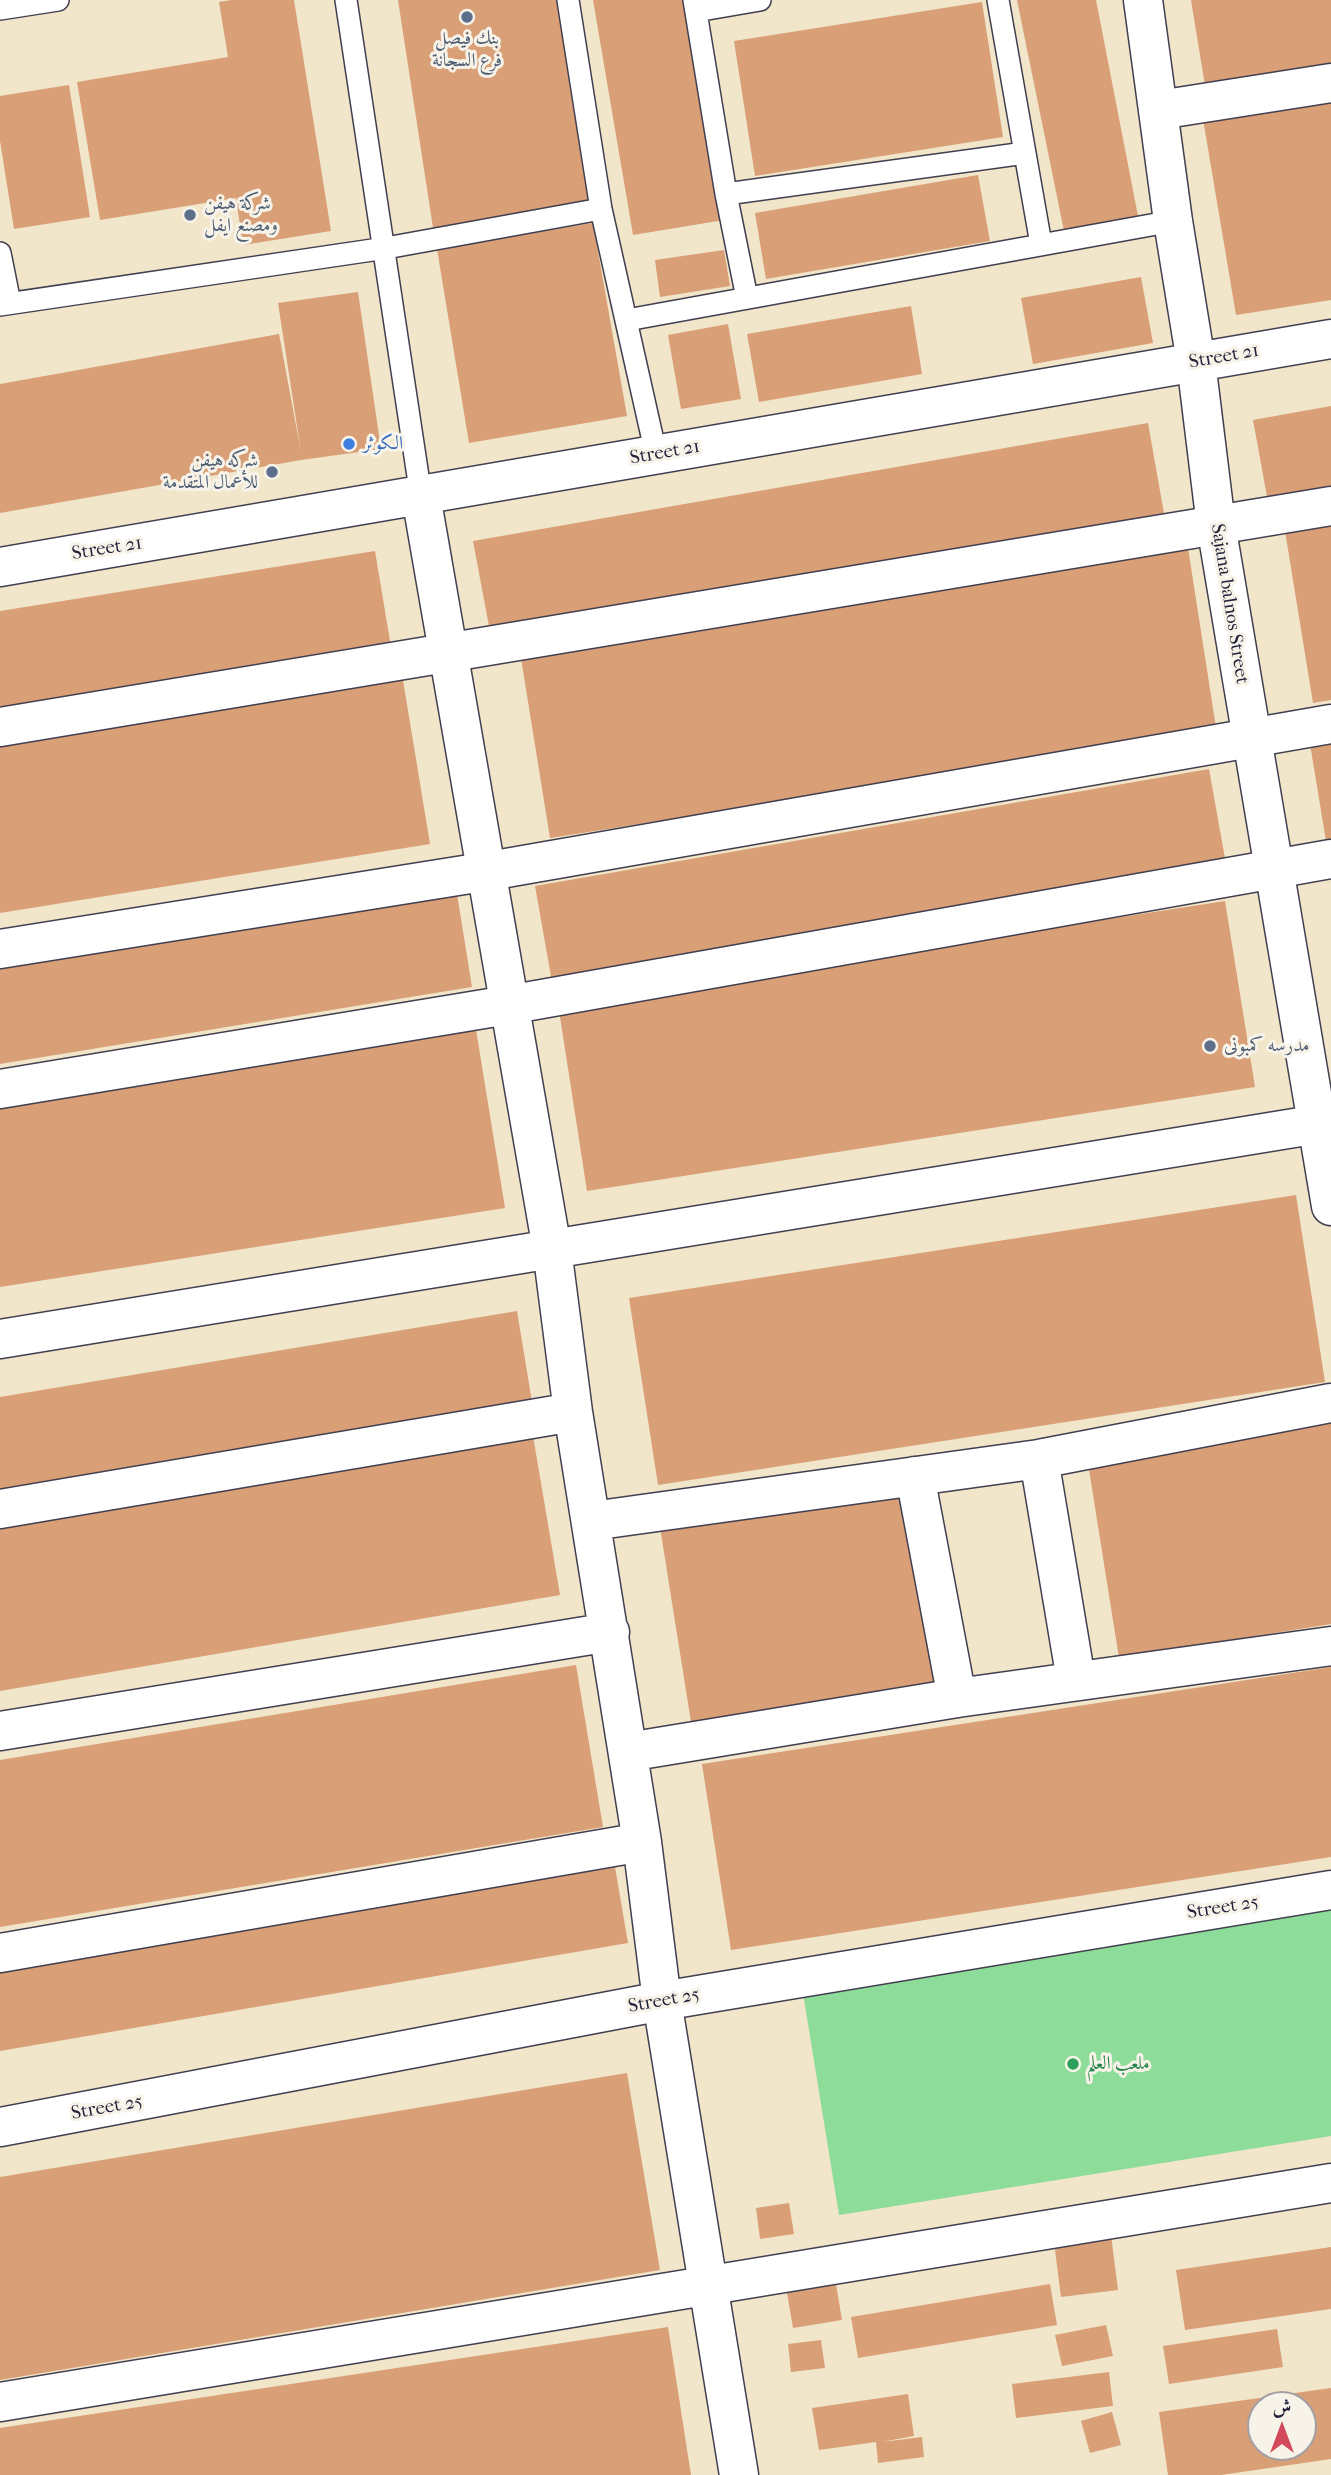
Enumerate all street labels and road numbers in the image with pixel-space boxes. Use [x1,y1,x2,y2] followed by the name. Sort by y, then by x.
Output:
[1187,340,1261,374] street label: Street 21
[628,436,702,470] street label: Street 21
[1205,522,1253,686] street label: Sajana balnos Street
[70,532,144,566] street label: Street 21
[1186,1891,1260,1925] street label: Street 25
[626,1984,702,2018] street label: Street 25
[69,2091,145,2125] street label: Street 25

